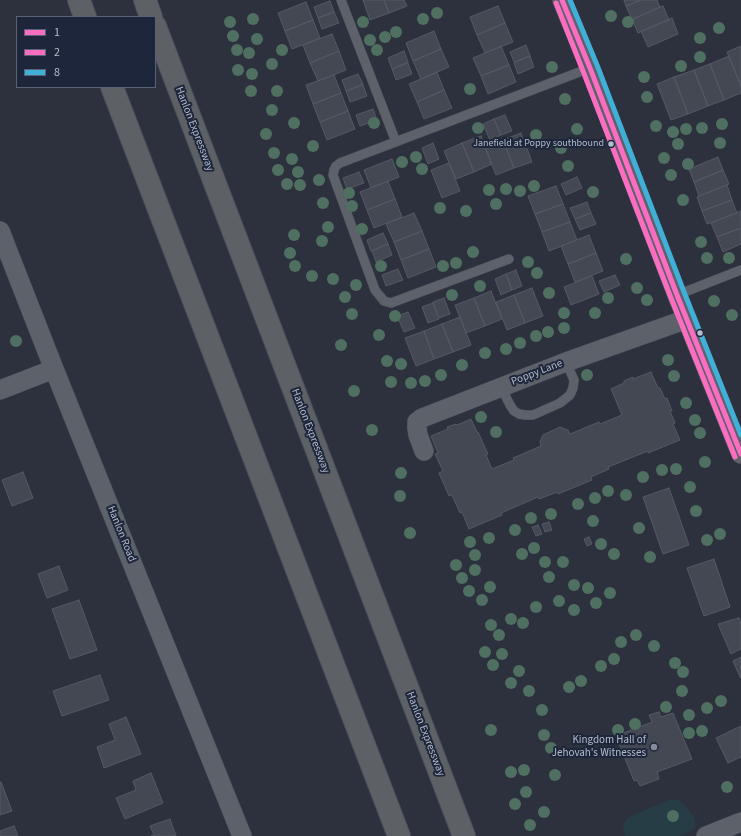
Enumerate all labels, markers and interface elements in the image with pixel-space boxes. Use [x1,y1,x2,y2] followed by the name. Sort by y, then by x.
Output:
[16,16,156,88] legend
[54,24,60,41] text: 1
[54,44,60,61] text: 2
[54,64,60,81] text: 8
[172,85,216,173] street label: Hanlon Expressway
[473,138,604,150] place label: Janefield at Poppy southbound
[606,139,616,149] marker: Janefield at Poppy southbound
[695,328,705,338] unlabelled marker
[510,357,564,389] street label: Poppy Lane
[288,387,332,475] street label: Hanlon Expressway
[104,504,138,564] street label: Hanlon Road
[403,690,447,778] street label: Hanlon Expressway
[552,734,646,760] place label: Kingdom Hall of Jehovah's Witnesses
[649,742,659,752] marker: Kingdom Hall of Jehovah's Witnesses

